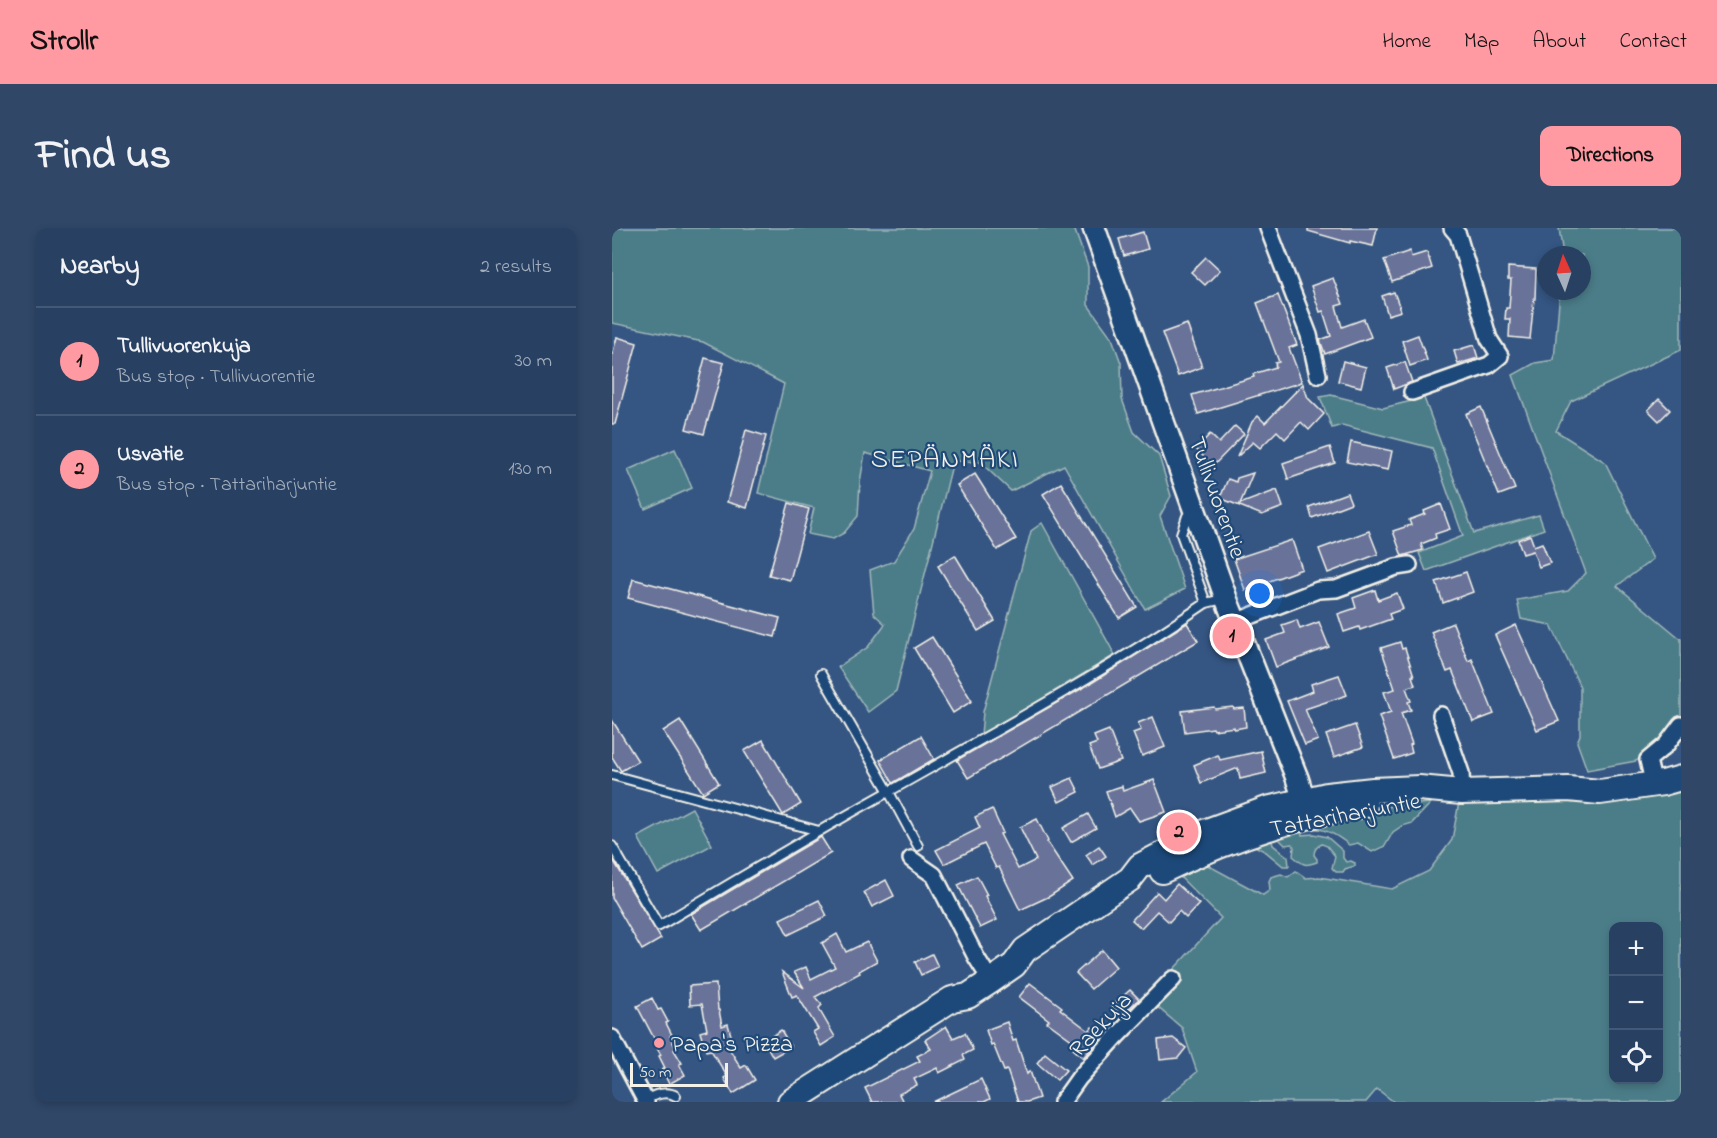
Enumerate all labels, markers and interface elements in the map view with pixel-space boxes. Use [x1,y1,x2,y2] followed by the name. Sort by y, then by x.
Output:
[30,22,98,63] text: Strollr
[1382,27,1431,57] text: Home
[1464,27,1499,57] text: Map
[1532,27,1586,57] text: About
[1619,27,1687,57] text: Contact
[36,126,171,187] text: Find us
[1540,126,1681,186] button: Directions
[1537,246,1591,300] north arrow
[60,248,139,286] text: Nearby
[480,253,552,282] text: 2 results
[117,331,251,363] text: Tullivuorenkuja
[76,347,83,376] text: 1
[515,347,552,376] text: 30 m
[117,363,315,392] text: Bus stop · Tullivuorentie
[1178,432,1254,564] street label: Tullivuorentie
[117,439,184,471] text: Usvatie
[871,441,1019,480] district label: SEPÄNMÄKI
[75,455,84,484] text: 2
[508,455,552,484] text: 130 m
[117,471,337,500] text: Bus stop · Tattariharjuntie
[1245,579,1274,608] your location
[1212,614,1252,658] pin: 1
[1267,785,1424,848] street label: Tattariharjuntie
[1160,810,1198,854] pin: 2
[1609,922,1663,1084] map controls
[1609,922,1663,976] button: +
[1609,976,1663,1030] button: −
[1062,985,1142,1066] street label: Raekuja
[671,1028,793,1063] place label: Papa's Pizza
[1609,1030,1663,1084] button: locate
[652,1036,666,1050] marker: Papa's Pizza
[630,1060,728,1088] scale bar
[639,1061,671,1085] text: 50 m

